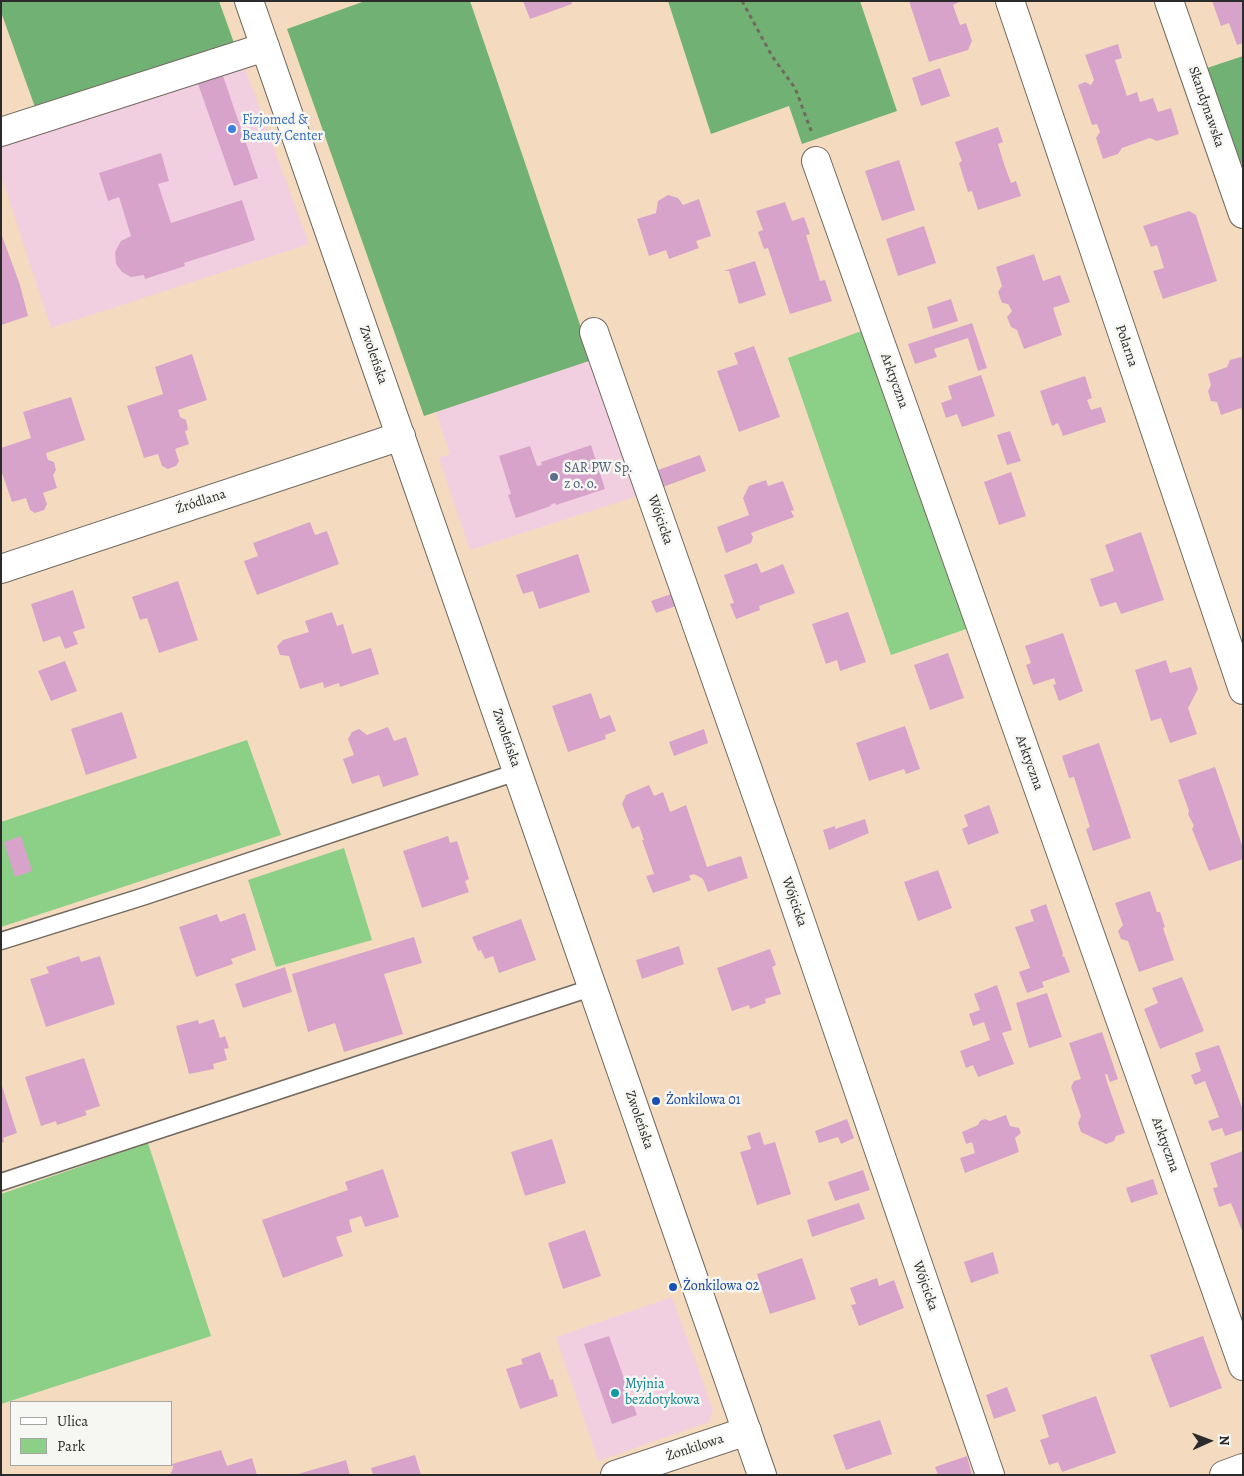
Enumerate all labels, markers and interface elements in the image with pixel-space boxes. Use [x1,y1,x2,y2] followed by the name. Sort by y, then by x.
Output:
[1184,64,1228,150] street label: Skandynawska
[242,113,323,146] place label: Fizjomed & Beauty Center
[226,123,238,135] marker: Fizjomed & Beauty Center
[1111,323,1141,369] street label: Polarna
[355,324,391,386] street label: Zwoleńska
[876,351,912,411] street label: Arktyczna
[564,461,633,494] place label: SAR PW Sp. z o. o.
[548,471,560,483] marker: SAR PW Sp. z o. o.
[174,486,228,518] street label: Źródlana
[644,493,676,547] street label: Wójcicka
[488,707,524,769] street label: Zwoleńska
[1011,733,1047,793] street label: Arktyczna
[778,875,810,929] street label: Wójcicka
[621,1089,657,1151] street label: Zwoleńska
[666,1093,741,1109] place label: Żonkilowa 01
[650,1095,662,1107] marker: Żonkilowa 01
[1147,1115,1183,1175] street label: Arktyczna
[909,1259,941,1313] street label: Wójcicka
[683,1279,759,1295] place label: Żonkilowa 02
[667,1281,679,1293] marker: Żonkilowa 02
[625,1377,700,1410] place label: Myjnia bezdotykowa
[609,1387,621,1399] marker: Myjnia bezdotykowa
[10,1401,172,1466] legend
[57,1411,88,1431] text: Ulica
[1184,1416,1234,1466] north arrow
[664,1431,726,1465] street label: Żonkilowa
[1215,1435,1234,1446] text: N
[57,1436,85,1456] text: Park

